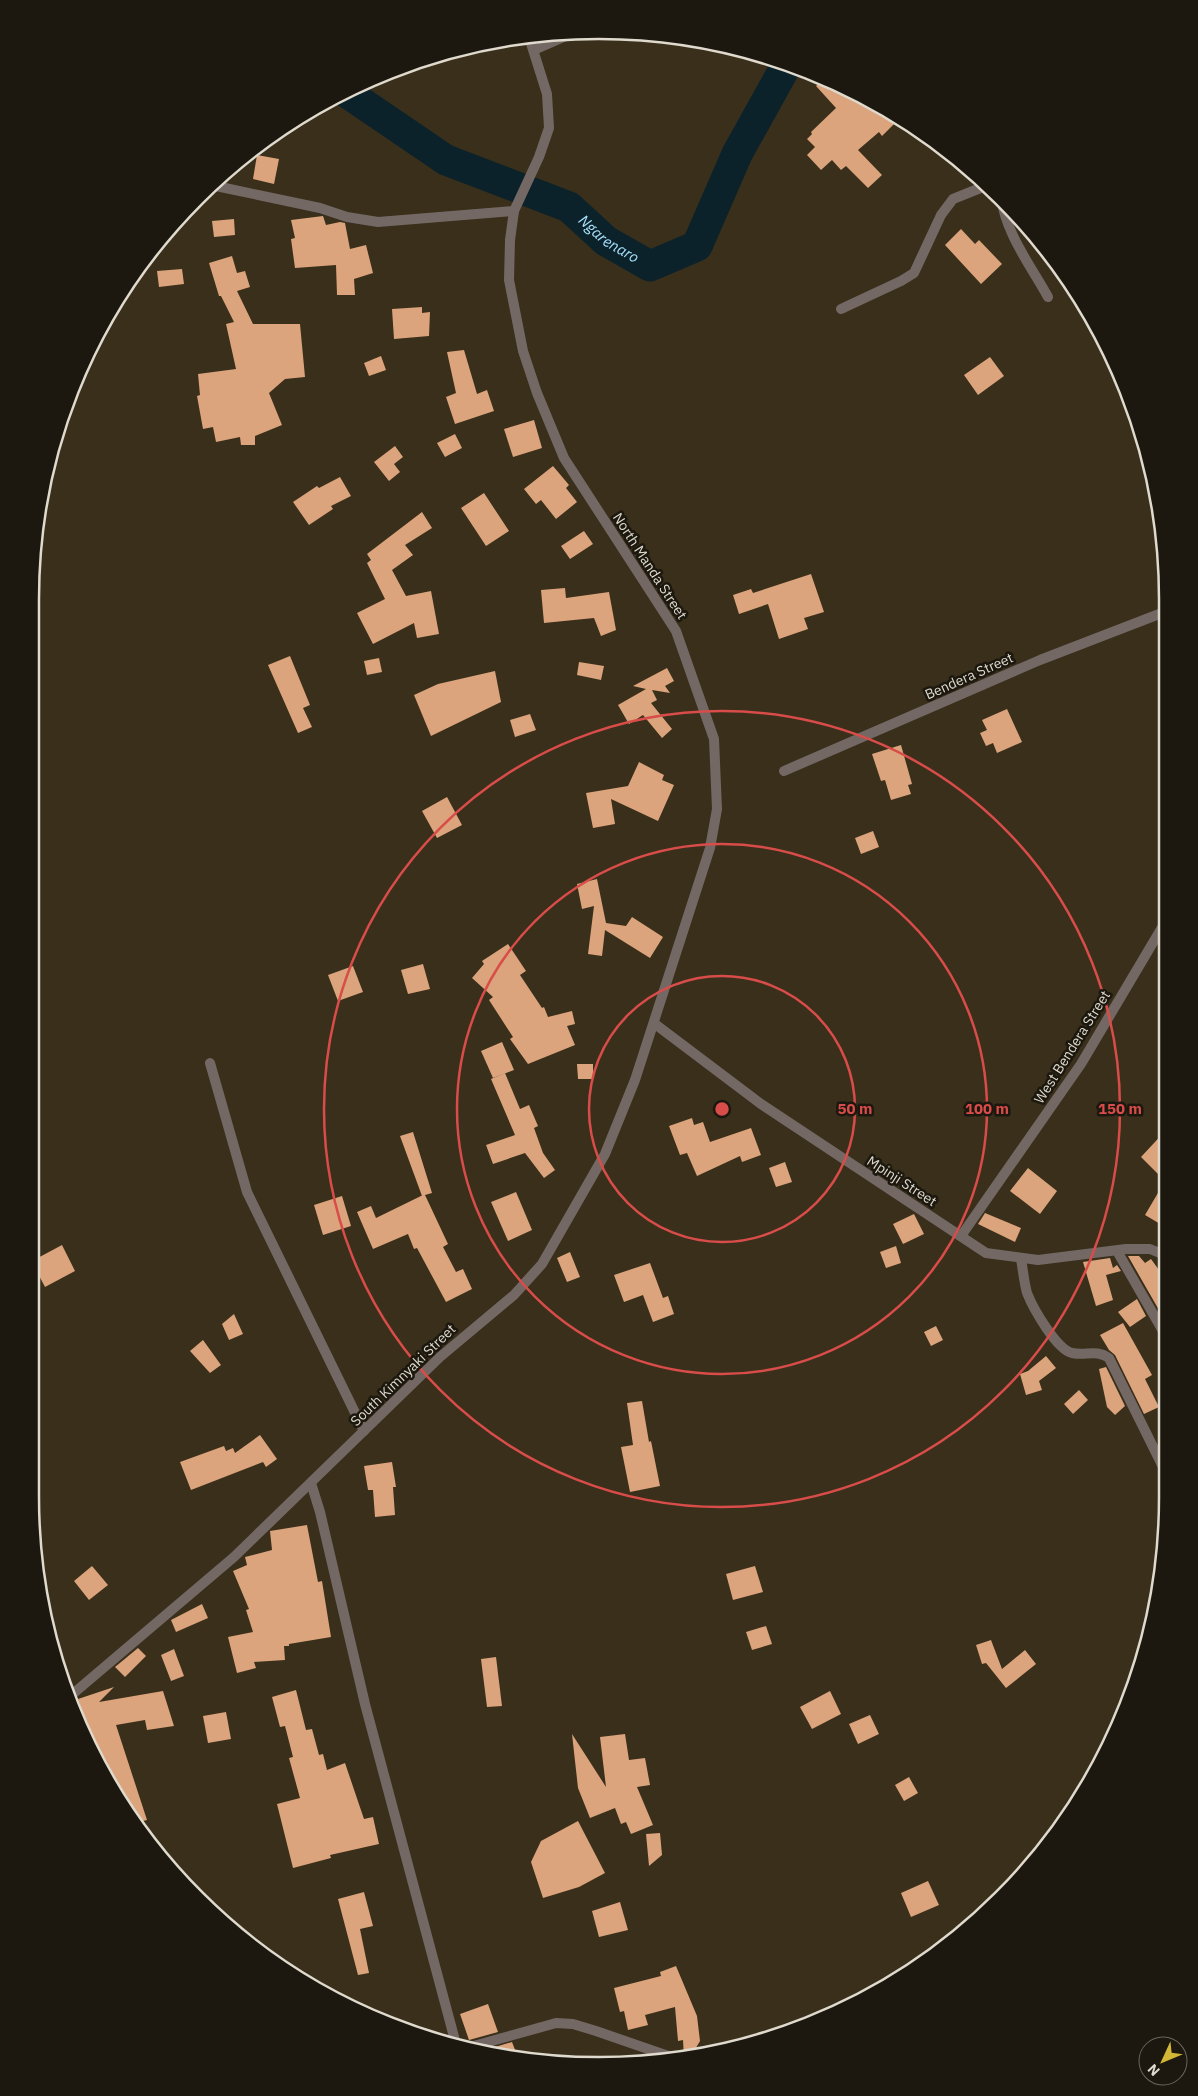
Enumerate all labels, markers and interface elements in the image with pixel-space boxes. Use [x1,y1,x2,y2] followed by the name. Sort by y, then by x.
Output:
[575,211,643,267] water label: Ngarenaro
[609,509,691,623] street label: North Manda Street
[922,648,1016,704] street label: Bendera Street
[1030,987,1114,1107] street label: West Bendera Street
[838,1099,872,1118] text: 50 m
[965,1099,1009,1118] text: 100 m
[1098,1099,1142,1118] text: 150 m
[713,1100,731,1118] centre of rings
[864,1152,940,1210] street label: Mpinji Street
[347,1320,459,1430] street label: South Kimnyaki Street
[1138,2036,1188,2086] north arrow
[1144,2060,1164,2080] text: N

